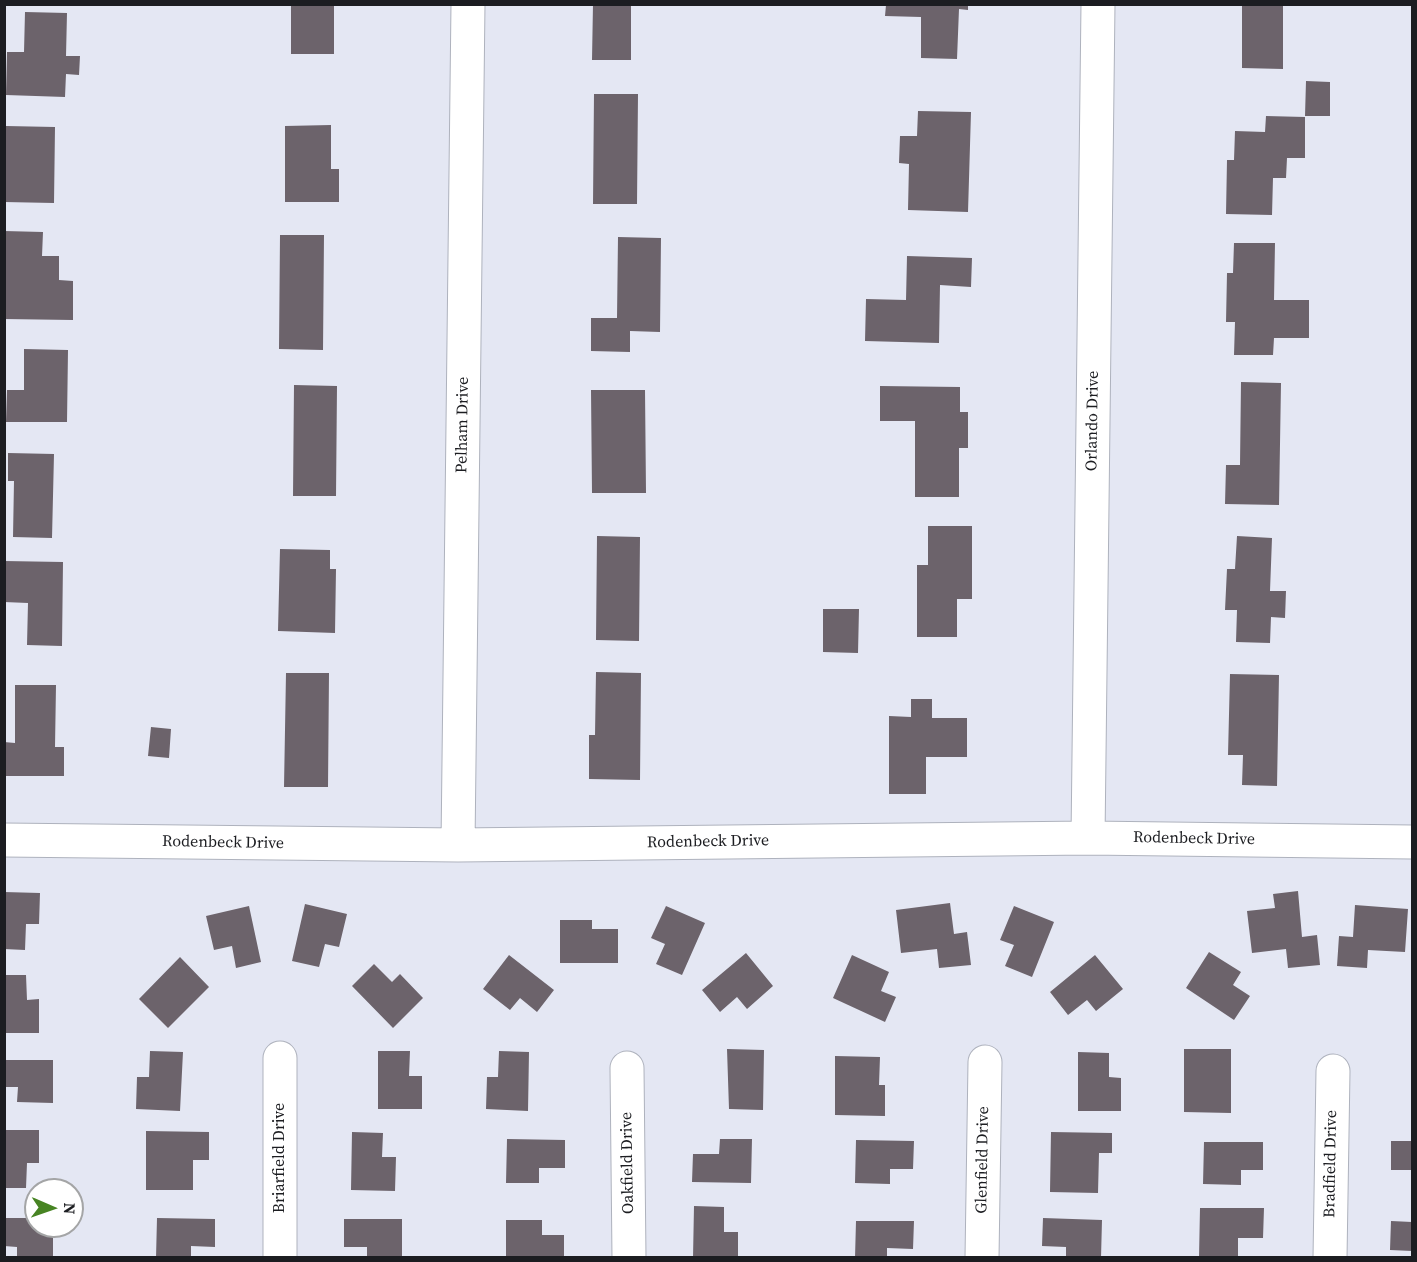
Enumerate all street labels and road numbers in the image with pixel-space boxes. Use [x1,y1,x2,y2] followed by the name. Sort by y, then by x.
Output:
[1083,371,1103,471] street label: Orlando Drive
[453,377,473,473] street label: Pelham Drive
[1133,828,1255,850] street label: Rodenbeck Drive
[647,831,769,853] street label: Rodenbeck Drive
[162,832,284,854] street label: Rodenbeck Drive
[270,1103,290,1213] street label: Briarfield Drive
[972,1106,994,1214] street label: Glenfield Drive
[1320,1110,1342,1218] street label: Bradfield Drive
[618,1112,638,1214] street label: Oakfield Drive

